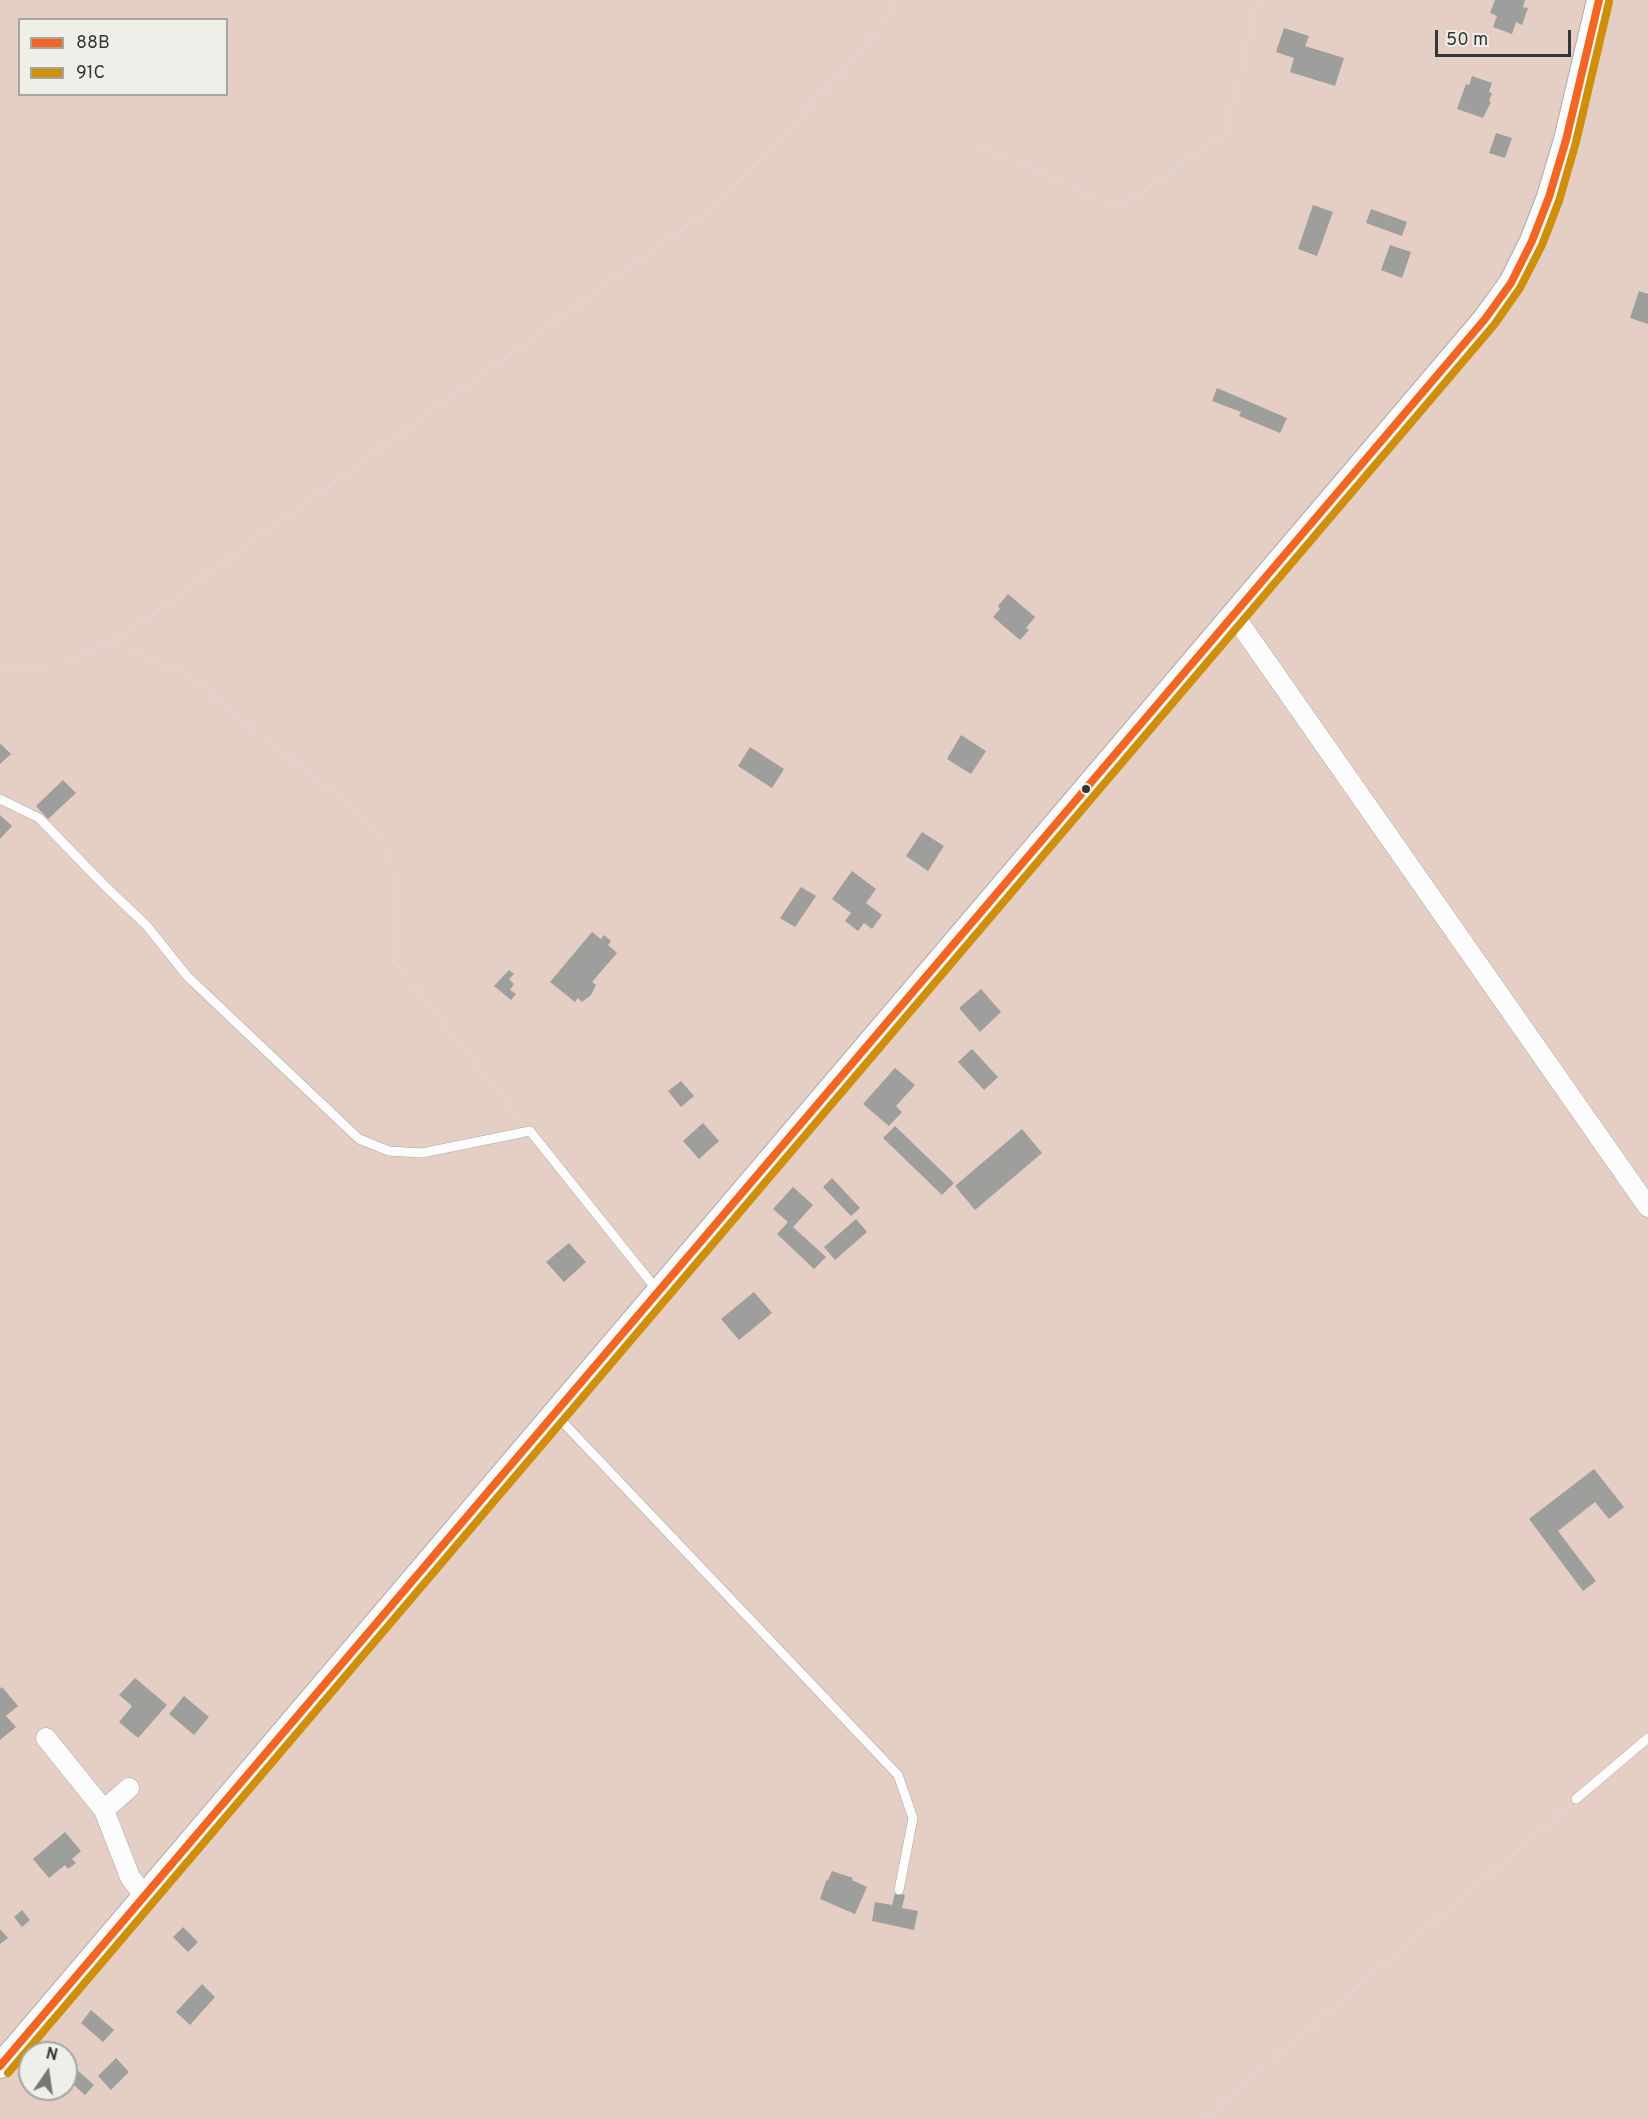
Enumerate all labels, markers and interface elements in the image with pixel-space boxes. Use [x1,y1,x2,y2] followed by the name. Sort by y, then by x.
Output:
[18,18,228,96] legend
[1438,18,1574,56] scale bar
[1446,29,1488,52] text: 50 m
[76,32,110,55] text: 88B
[76,62,105,85] text: 91C
[1080,783,1092,795] unlabelled marker
[18,2041,78,2101] north arrow
[44,2044,59,2066] text: N

